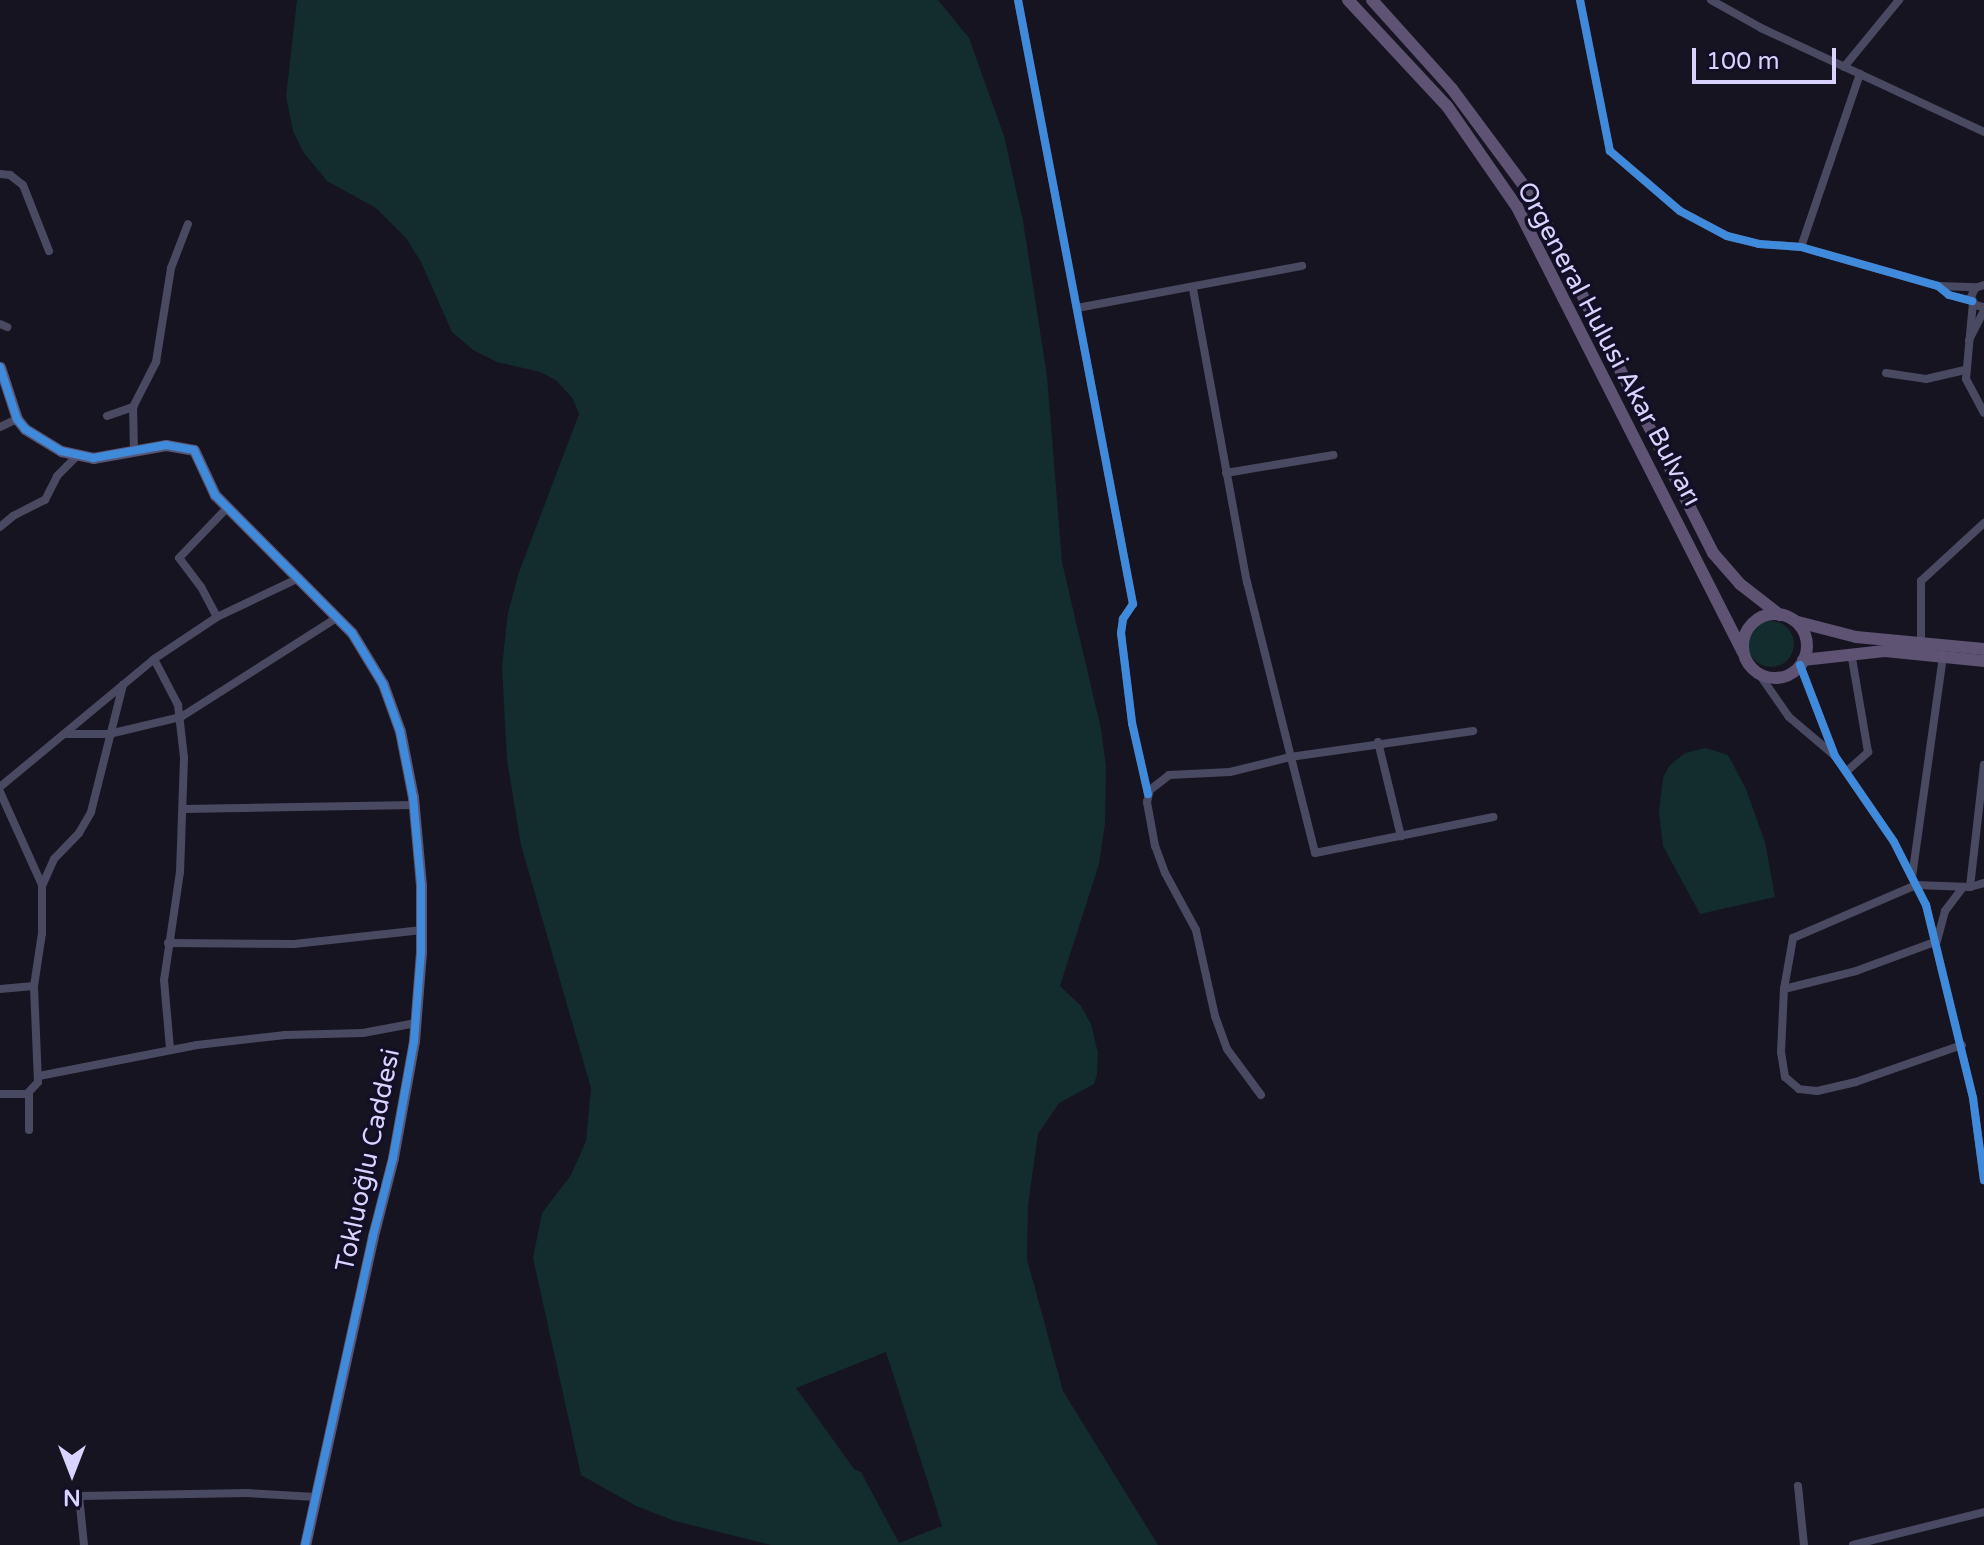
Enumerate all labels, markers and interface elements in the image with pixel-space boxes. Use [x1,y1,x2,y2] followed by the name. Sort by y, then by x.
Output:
[1696,32,1840,82] scale bar
[1706,47,1780,76] text: 100 m
[1510,177,1708,511] street label: Orgeneral Hulusi Akar Bulvarı
[329,1046,407,1274] street label: Tokluoğlu Caddesi
[32,1433,112,1513] north arrow
[63,1484,81,1510] text: N

